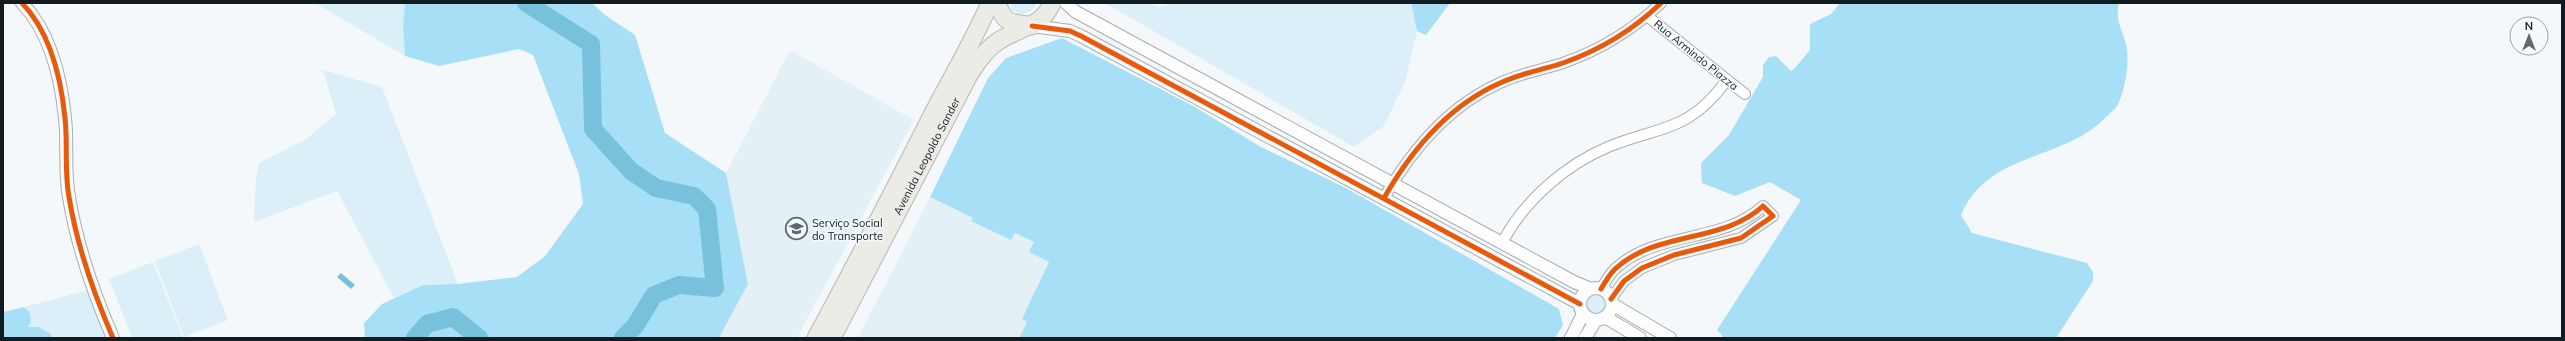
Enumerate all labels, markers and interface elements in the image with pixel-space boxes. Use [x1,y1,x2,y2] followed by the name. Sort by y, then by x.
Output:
[2509,16,2549,56] north arrow
[1651,17,1741,93] street label: Rua Armindo Piazza
[2525,19,2533,33] text: N
[890,95,963,217] street label: Avenida Leopoldo Sander
[783,216,809,242] school or university icon: Serviço Social do Transporte
[812,216,883,243] place label: Serviço Social do Transporte

